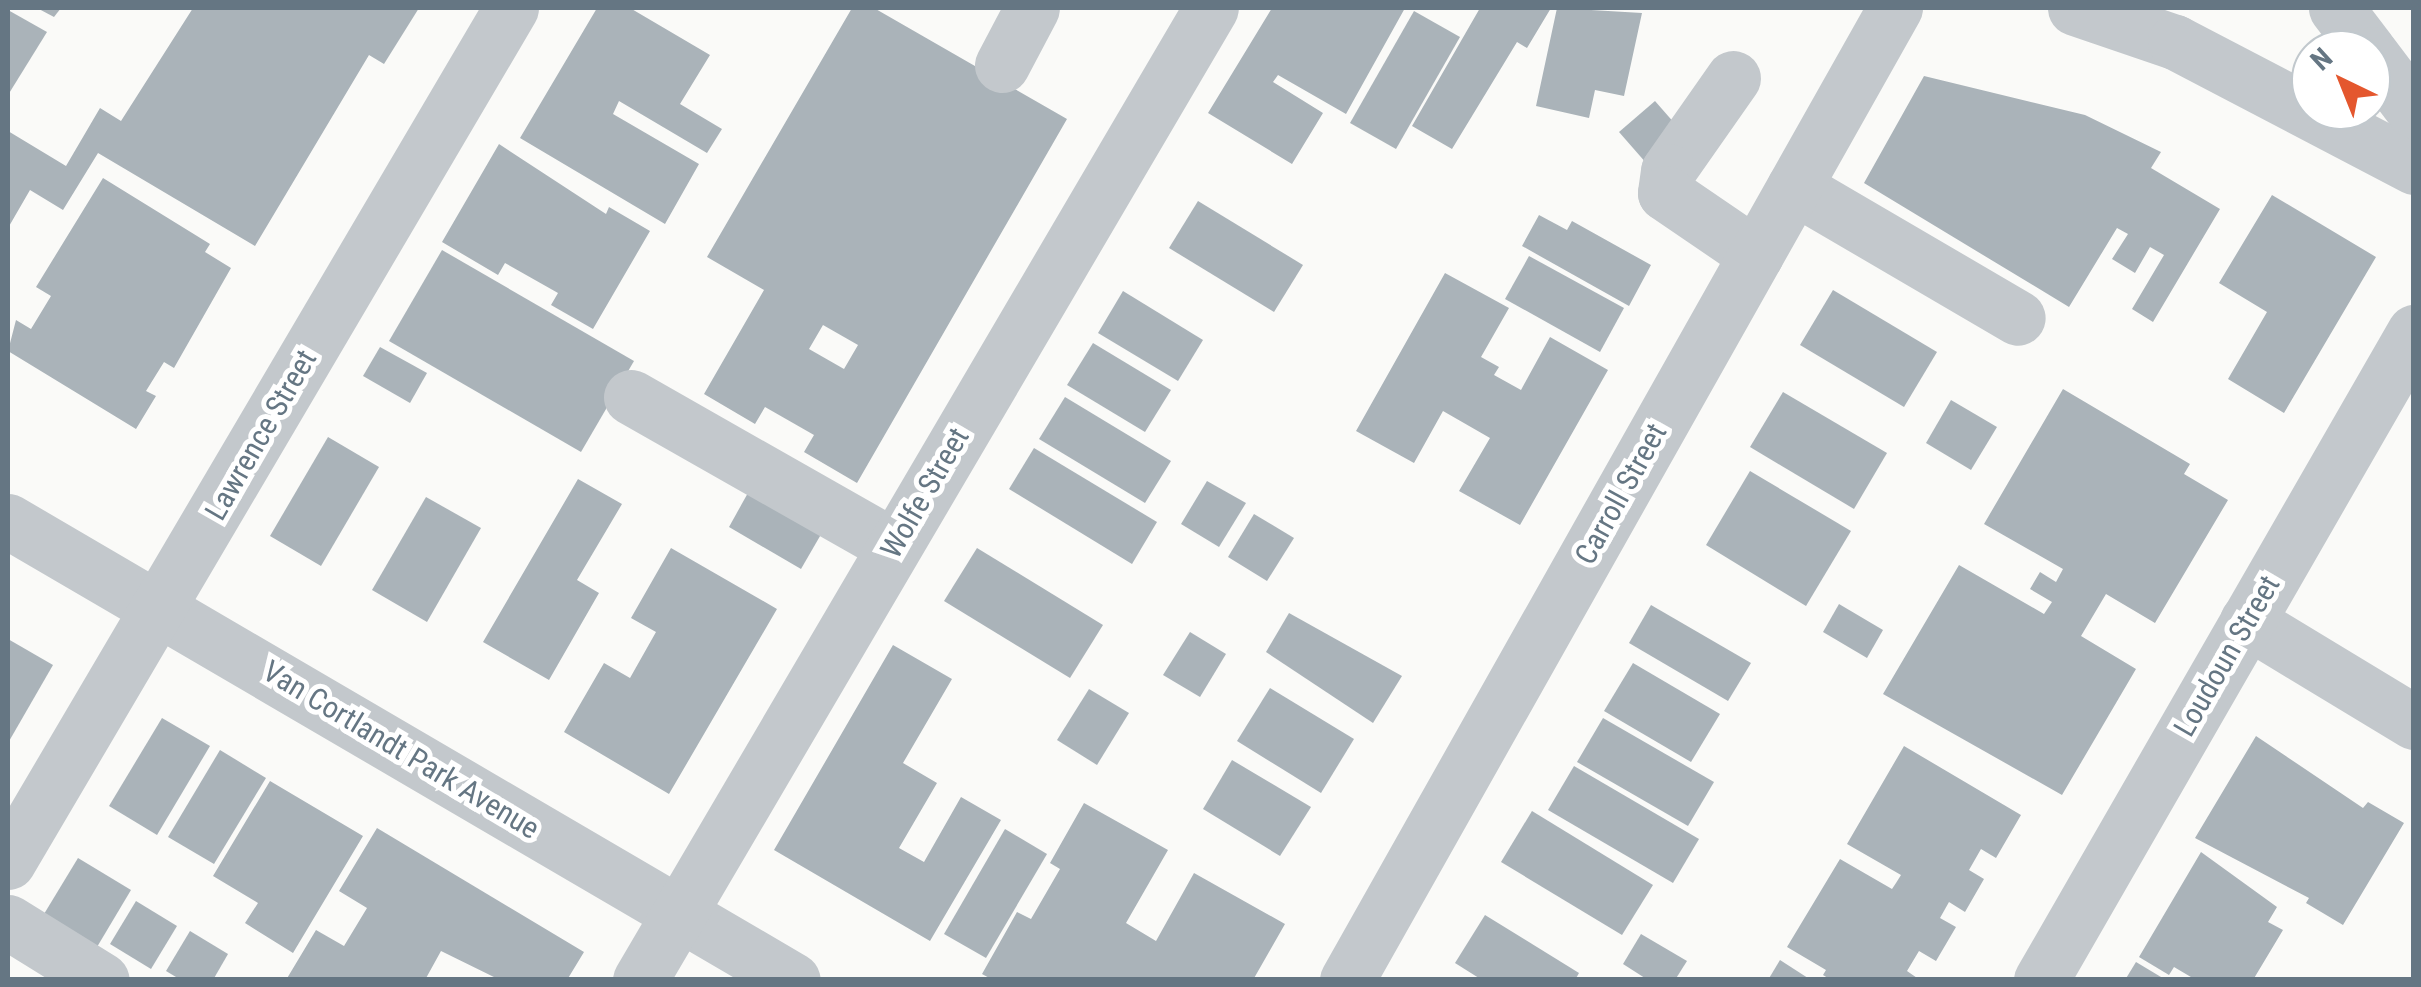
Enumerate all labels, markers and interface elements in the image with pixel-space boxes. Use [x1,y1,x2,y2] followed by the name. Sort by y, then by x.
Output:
[2291,30,2391,130] north arrow
[2304,41,2339,77] text: N
[198,343,324,527] street label: Lawrence Street
[1568,417,1674,571] street label: Carroll Street
[873,421,977,565] street label: Wolfe Street
[2166,569,2288,743] street label: Loudoun Street
[256,653,546,847] street label: Van Cortlandt Park Avenue

